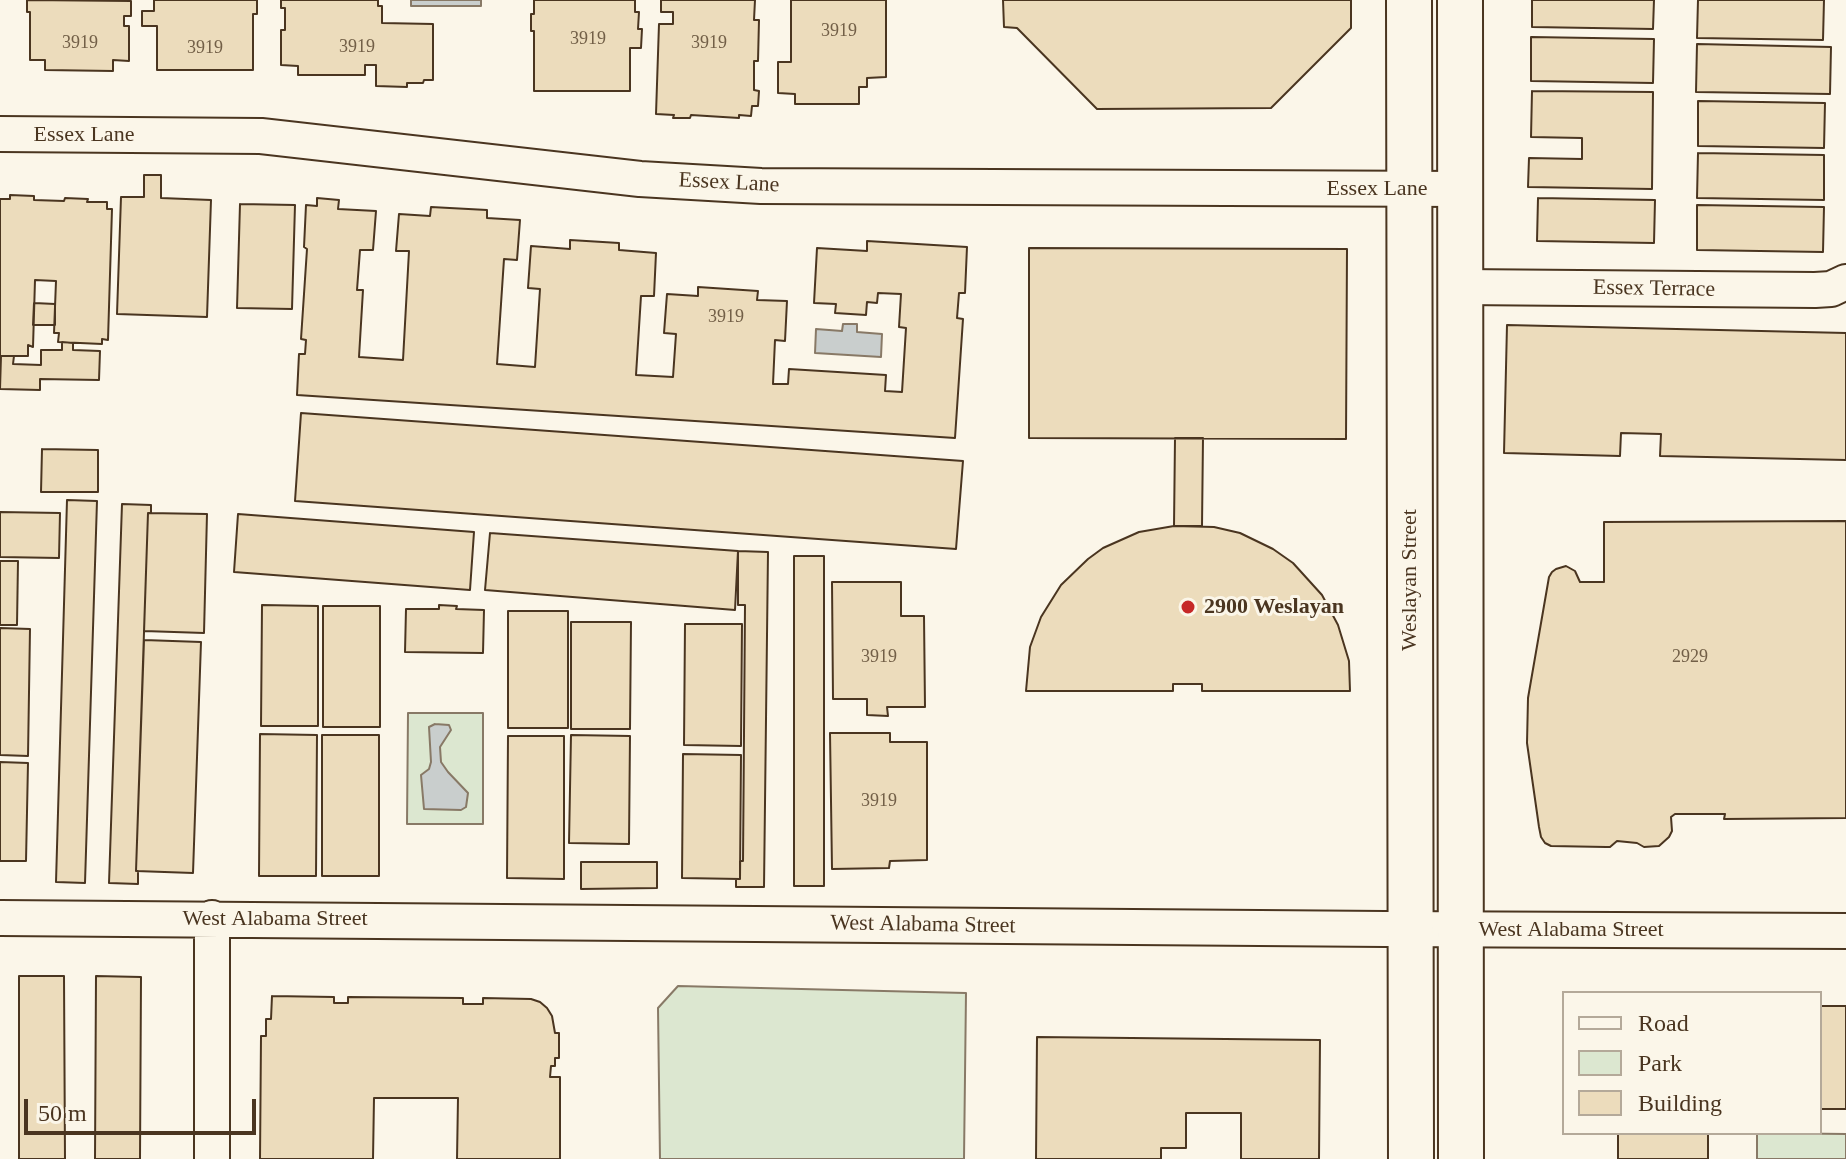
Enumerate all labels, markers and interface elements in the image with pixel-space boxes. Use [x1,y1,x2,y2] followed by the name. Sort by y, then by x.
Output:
[821,20,857,42] house number: 3919
[570,28,606,50] house number: 3919
[62,32,98,54] house number: 3919
[691,32,727,54] house number: 3919
[339,36,375,58] house number: 3919
[187,37,223,59] house number: 3919
[34,122,134,148] street label: Essex Lane
[678,167,780,199] street label: Essex Lane
[1327,176,1427,202] street label: Essex Lane
[1593,275,1715,303] street label: Essex Terrace
[708,306,744,328] house number: 3919
[1397,509,1423,651] street label: Weslayan Street
[1204,594,1344,620] place label: 2900 Weslayan
[1179,598,1197,616] marker: 2900 Weslayan
[861,646,897,668] house number: 3919
[1672,646,1708,668] house number: 2929
[861,790,897,812] house number: 3919
[182,906,368,932] street label: West Alabama Street
[830,910,1016,940] street label: West Alabama Street
[1478,917,1664,943] street label: West Alabama Street
[1562,991,1822,1135] legend
[1638,1010,1689,1036] text: Road
[1638,1050,1682,1076] text: Park
[28,1083,260,1133] scale bar
[1638,1090,1722,1116] text: Building
[38,1100,87,1126] text: 50 m

